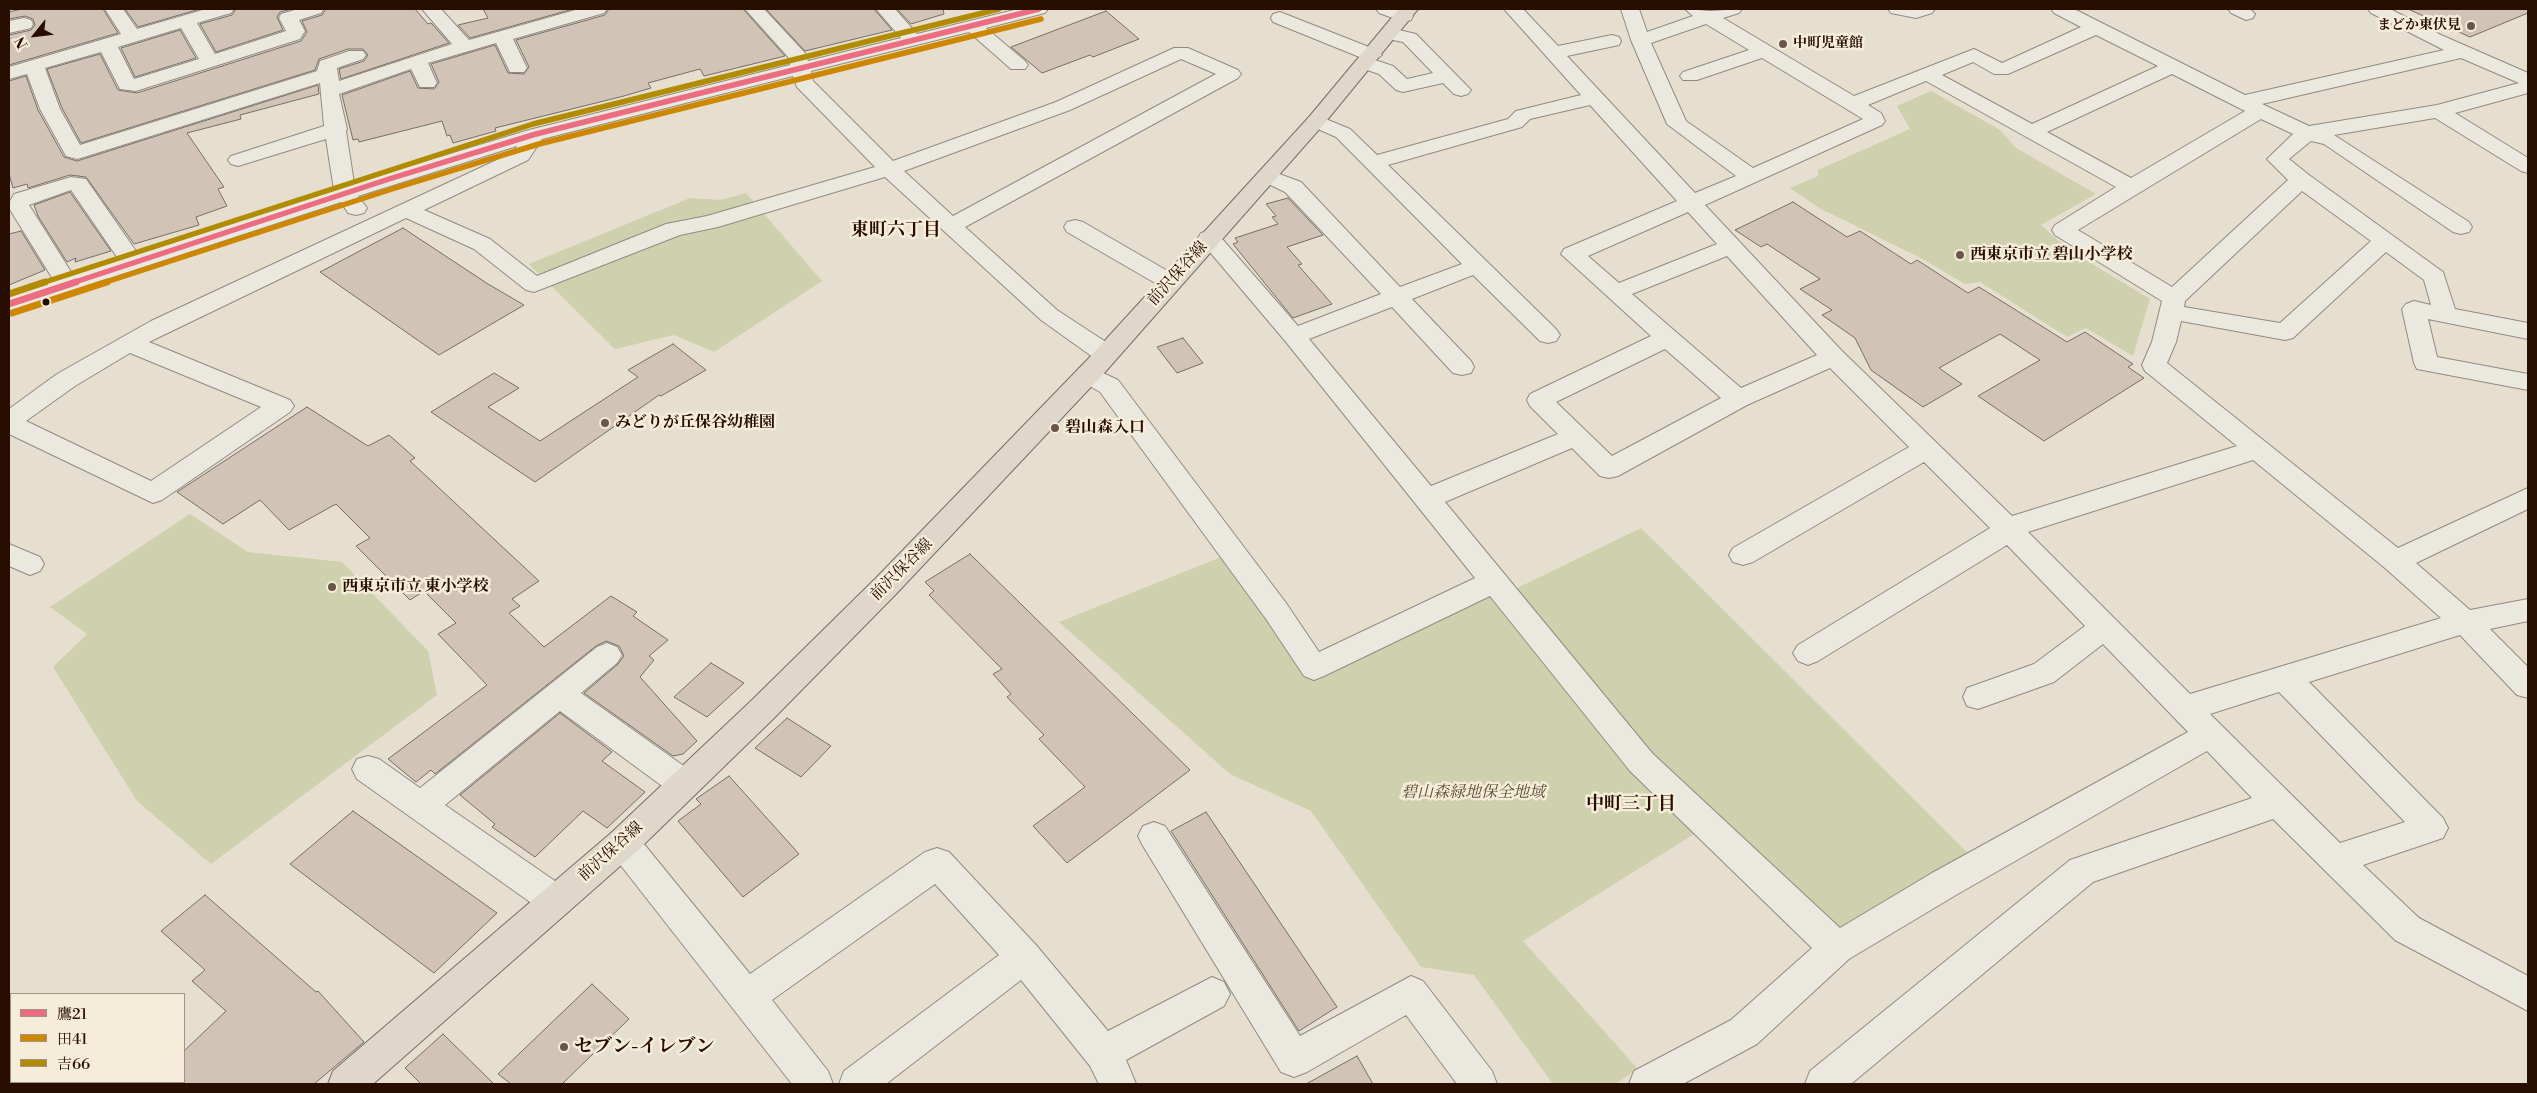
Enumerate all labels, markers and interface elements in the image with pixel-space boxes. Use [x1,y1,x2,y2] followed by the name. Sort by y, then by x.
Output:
[10,10,60,60] north arrow
[2377,18,2461,34] place label: まどか東伏見
[2465,20,2477,32] marker: まどか東伏見
[11,33,32,51] text: N
[1793,36,1863,52] place label: 中町児童館
[1777,38,1789,50] marker: 中町児童館
[851,220,941,242] district label: 東町六丁目
[1144,238,1212,310] street label: 前沢保谷線
[1970,245,2133,265] place label: 西東京市立 碧山小学校
[1954,249,1966,261] marker: 西東京市立 碧山小学校
[41,297,51,307] unlabelled marker
[615,413,775,433] place label: みどりが丘保谷幼稚園
[599,417,611,429] marker: みどりが丘保谷幼稚園
[1065,418,1145,438] place label: 碧山森入口
[1049,422,1061,434] marker: 碧山森入口
[867,535,937,605] street label: 前沢保谷線
[342,577,489,597] place label: 西東京市立 東小学校
[326,581,338,593] marker: 西東京市立 東小学校
[1401,783,1545,803] park label: 碧山森緑地保全地域
[1586,794,1676,816] district label: 中町三丁目
[575,818,647,886] street label: 前沢保谷線
[10,993,185,1083] legend
[57,1005,87,1024] text: 鷹21
[57,1030,87,1049] text: 田41
[574,1036,715,1058] place label: セブン-イレブン
[558,1041,570,1053] marker: セブン-イレブン
[57,1055,90,1074] text: 吉66

